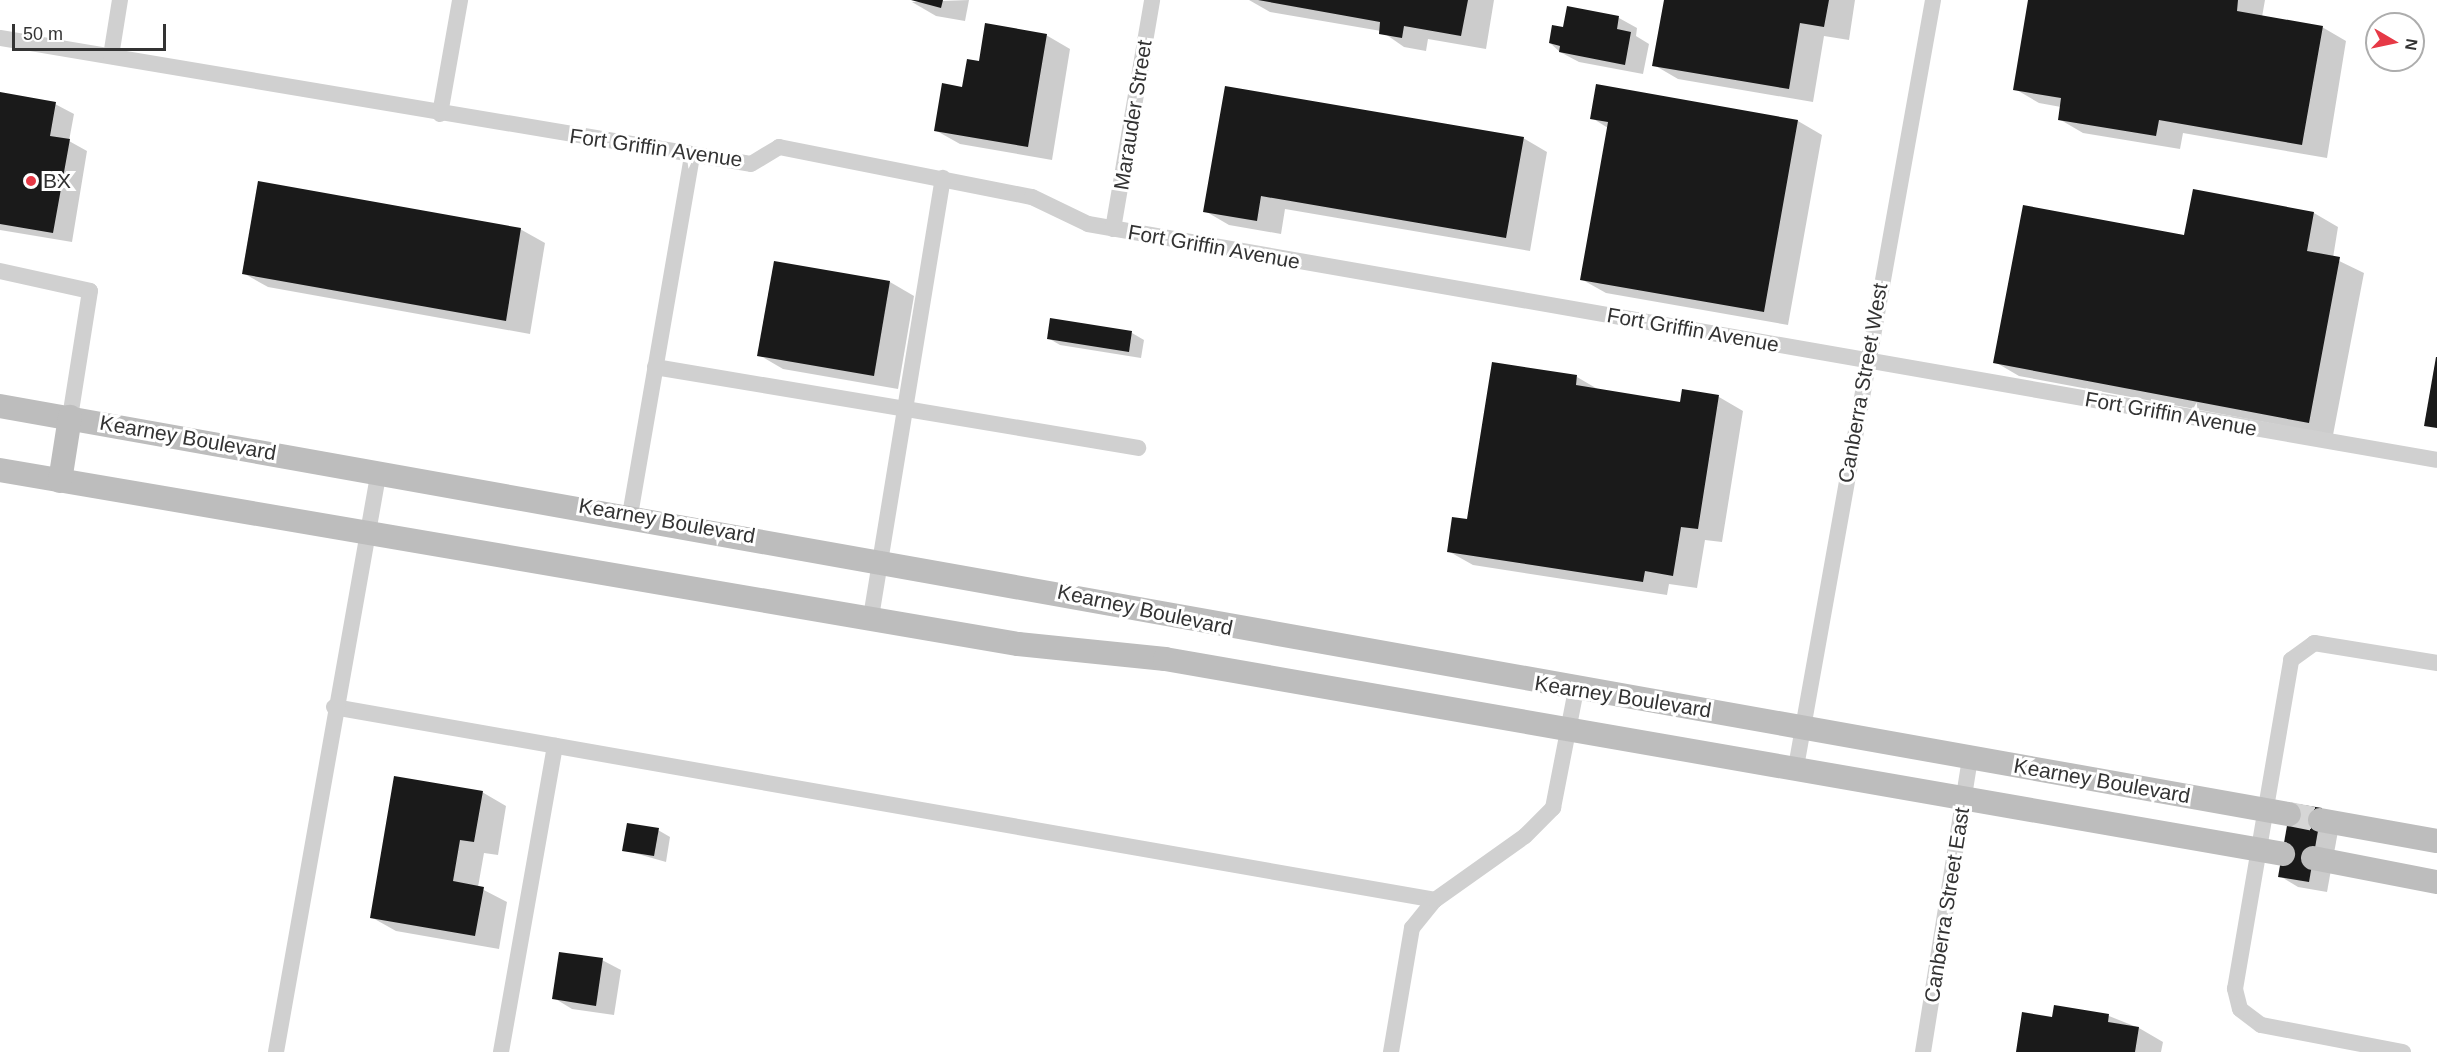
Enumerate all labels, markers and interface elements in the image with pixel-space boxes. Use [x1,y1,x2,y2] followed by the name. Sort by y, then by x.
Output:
[15,12,170,50] scale bar
[2365,12,2425,72] north arrow
[23,24,63,44] text: 50 m
[1109,38,1157,192] street label: Marauder Street
[2402,38,2421,52] text: N
[567,123,745,173] street label: Fort Griffin Avenue
[43,168,71,194] place label: BX
[24,174,38,188] marker: BX
[1125,219,1303,275] street label: Fort Griffin Avenue
[1833,281,1893,485] street label: Canberra Street West
[1604,302,1782,358] street label: Fort Griffin Avenue
[2082,386,2260,442] street label: Fort Griffin Avenue
[98,410,278,466] street label: Kearney Boulevard
[577,493,757,549] street label: Kearney Boulevard
[1055,579,1235,641] street label: Kearney Boulevard
[1533,671,1713,723] street label: Kearney Boulevard
[2012,753,2192,809] street label: Kearney Boulevard
[1919,806,1975,1004] street label: Canberra Street East

